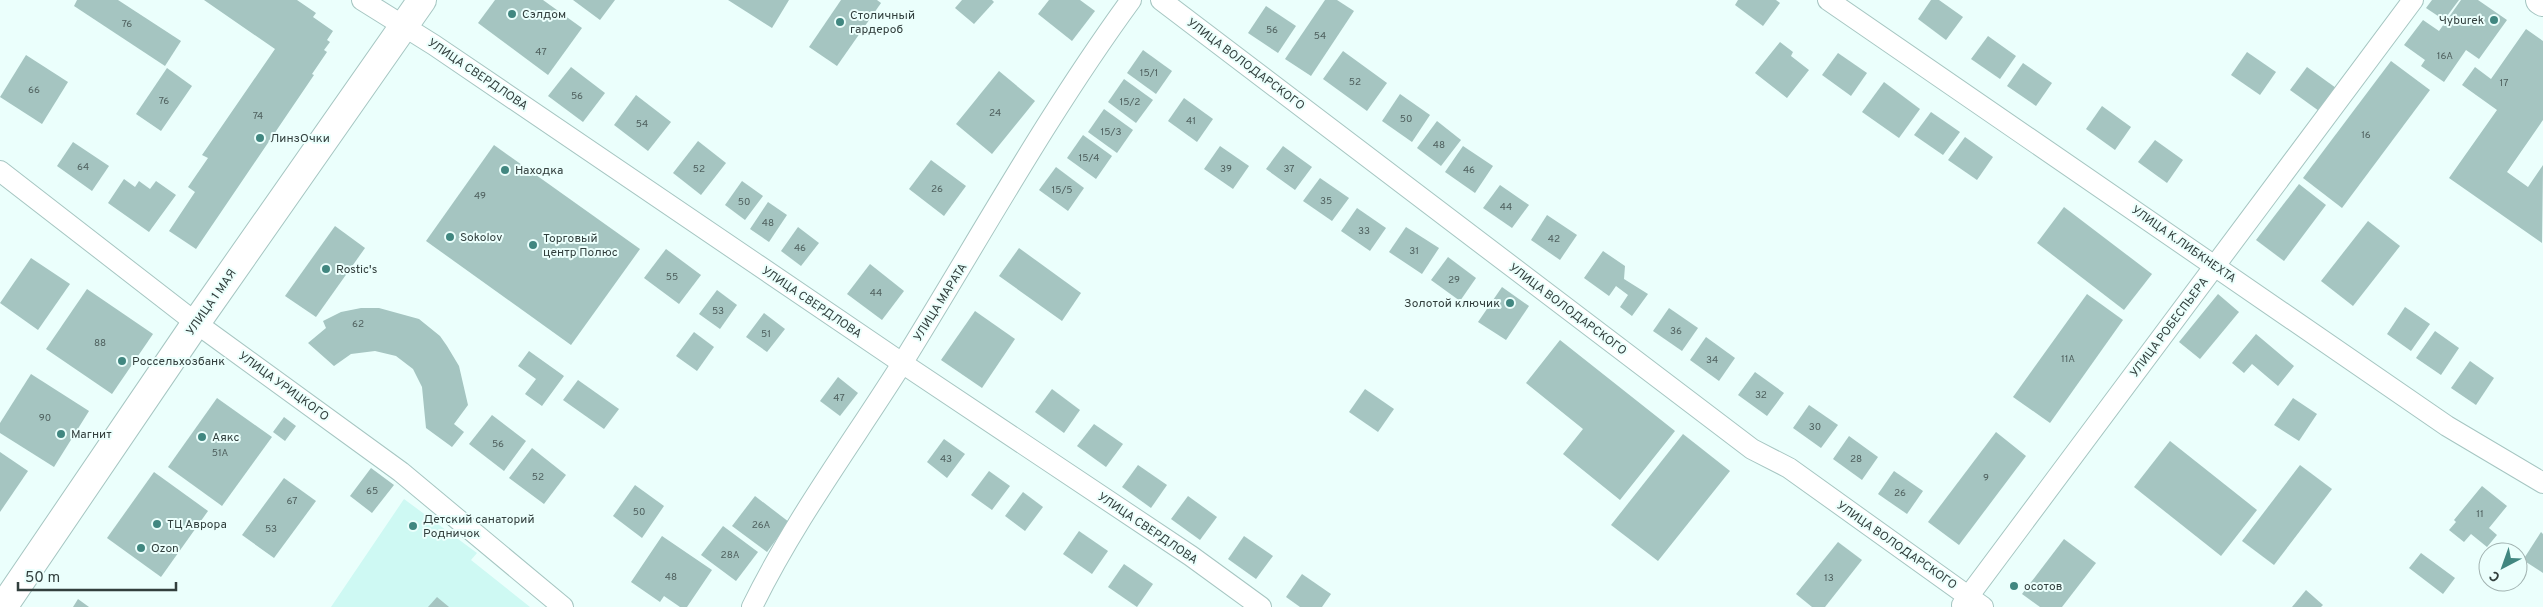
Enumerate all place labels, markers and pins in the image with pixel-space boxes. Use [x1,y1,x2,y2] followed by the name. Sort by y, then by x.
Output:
[522,7,566,23] place label: Сэлдом
[506,8,518,20] marker: Сэлдом
[850,8,915,38] place label: Столичный гардероб
[2439,13,2484,29] place label: Чуburek
[2488,14,2500,26] marker: Чуburek
[834,16,846,28] marker: Столичный гардероб
[270,131,330,147] place label: ЛинзОчки
[254,132,266,144] marker: ЛинзОчки
[515,163,563,179] place label: Находка
[499,164,511,176] marker: Находка
[460,230,502,246] place label: Sokolov
[444,231,456,243] marker: Sokolov
[543,231,618,261] place label: Торговый центр Полюс
[527,239,539,251] marker: Торговый центр Полюс
[336,262,377,278] place label: Rostic's
[320,263,332,275] marker: Rostic's
[1404,296,1500,312] place label: Золотой ключик
[1504,297,1516,309] marker: Золотой ключик
[132,354,225,370] place label: Россельхозбанк
[116,355,128,367] marker: Россельхозбанк
[71,427,112,443] place label: Магнит
[55,428,67,440] marker: Магнит
[212,430,240,446] place label: Аякс
[196,431,208,443] marker: Аякс
[423,512,535,542] place label: Детский санаторий Родничок
[167,517,227,533] place label: ТЦ Аврора
[151,518,163,530] marker: ТЦ Аврора
[407,520,419,532] marker: Детский санаторий Родничок
[151,541,179,557] place label: Ozon
[135,542,147,554] marker: Ozon
[2024,579,2063,595] place label: осотов
[2008,580,2020,592] marker: осотов

